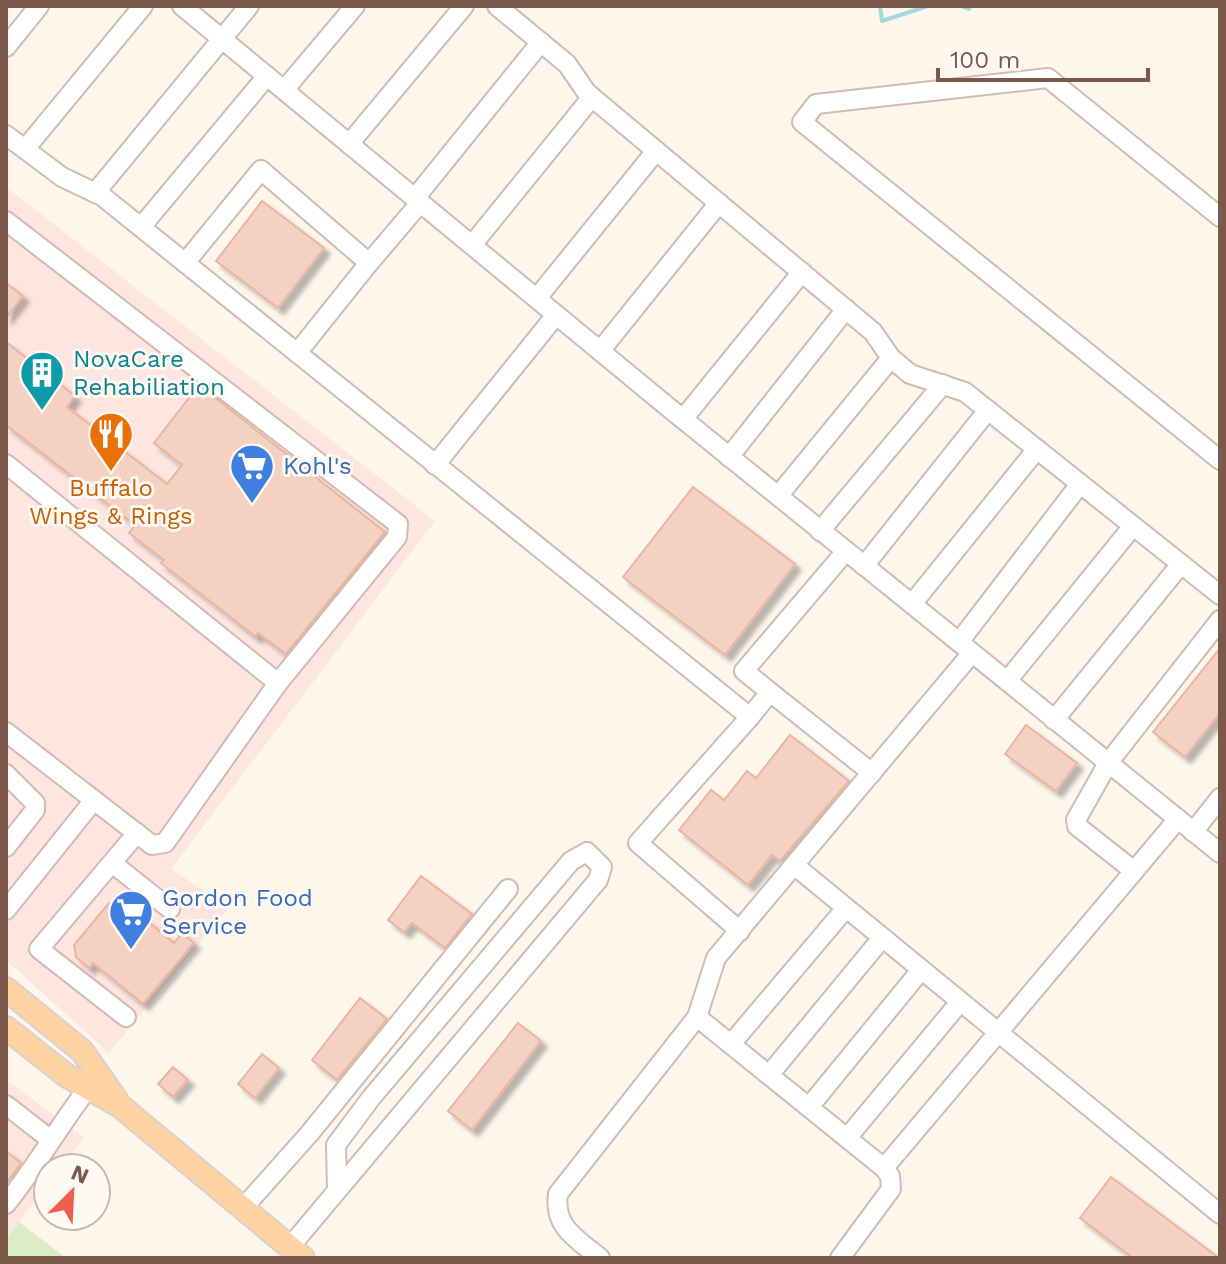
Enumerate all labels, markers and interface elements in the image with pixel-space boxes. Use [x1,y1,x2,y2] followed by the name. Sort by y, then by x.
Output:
[938,32,1148,82] scale bar
[950,46,1020,74] text: 100 m
[73,345,225,401] place label: NovaCare Rehabiliation
[18,349,66,412] building icon: NovaCare Rehabiliation
[87,410,135,473] restaurant icon: Buffalo Wings & Rings
[228,442,276,505] supermarket icon: Kohl's
[283,452,352,480] place label: Kohl's
[29,474,193,530] place label: Buffalo Wings & Rings
[162,884,313,940] place label: Gordon Food Service
[107,888,155,951] supermarket icon: Gordon Food Service
[32,1152,112,1232] north arrow
[67,1159,92,1189] text: N

